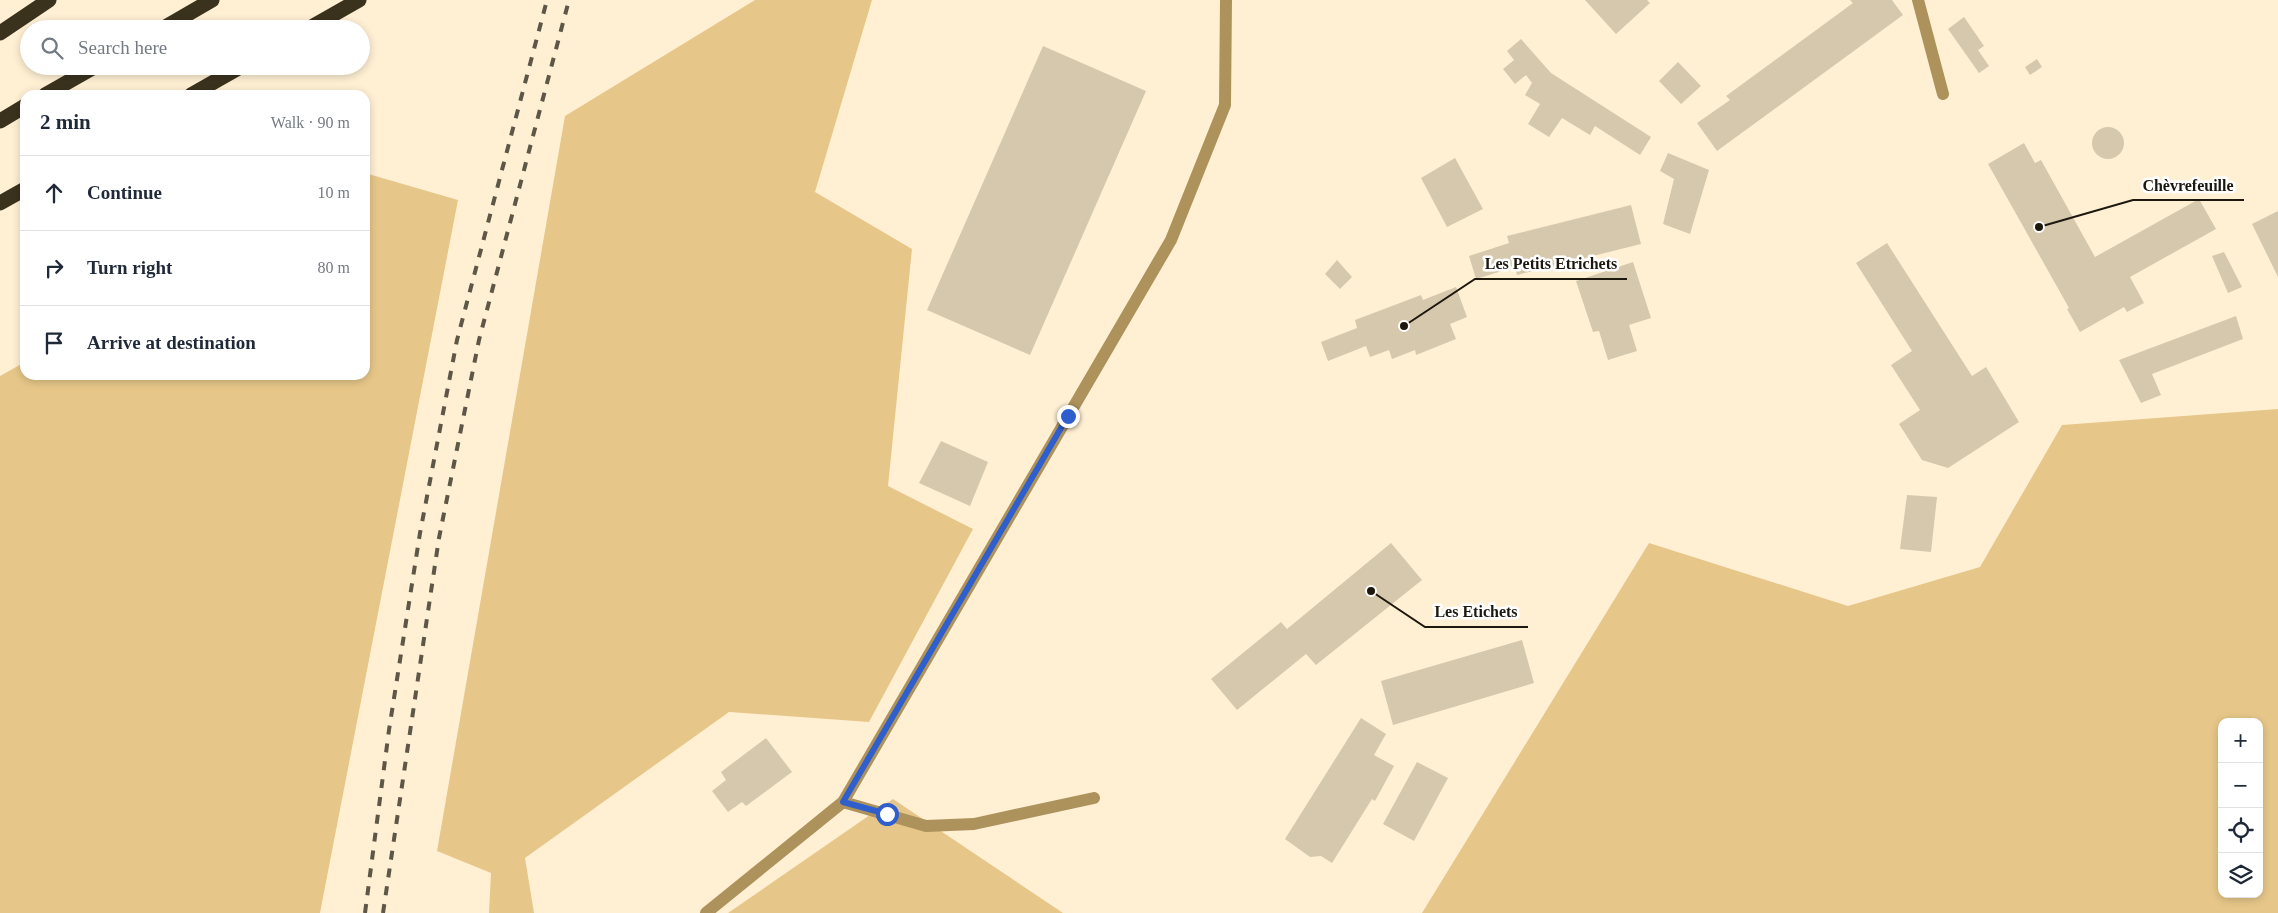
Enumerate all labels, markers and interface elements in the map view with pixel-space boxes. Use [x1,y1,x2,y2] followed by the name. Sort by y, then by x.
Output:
[20,20,370,75] search box
[38,34,66,62] icon: search
[78,37,167,58] text: Search here
[40,110,91,134] text: 2 min
[271,114,350,131] text: Walk · 90 m
[2133,169,2244,200] callout: Chèvrefeuille
[2142,177,2234,194] text: Chèvrefeuille
[40,179,68,207] icon: ahead
[87,182,162,203] text: Continue
[318,184,350,201] text: 10 m
[1475,248,1627,279] callout: Les Petits Etrichets
[40,254,68,282] icon: right
[1485,255,1617,272] text: Les Petits Etrichets
[87,257,172,278] text: Turn right
[318,259,350,276] text: 80 m
[40,329,68,357] icon: arrive
[87,332,256,353] text: Arrive at destination
[1057,405,1080,428] route end
[1425,596,1528,627] callout: Les Etichets
[1434,603,1518,620] text: Les Etichets
[2218,718,2263,898] map controls
[2218,718,2263,763] button: +
[2218,763,2263,808] button: −
[876,803,899,826] route start
[2218,808,2263,853] button: locate
[2218,853,2263,898] button: layers

